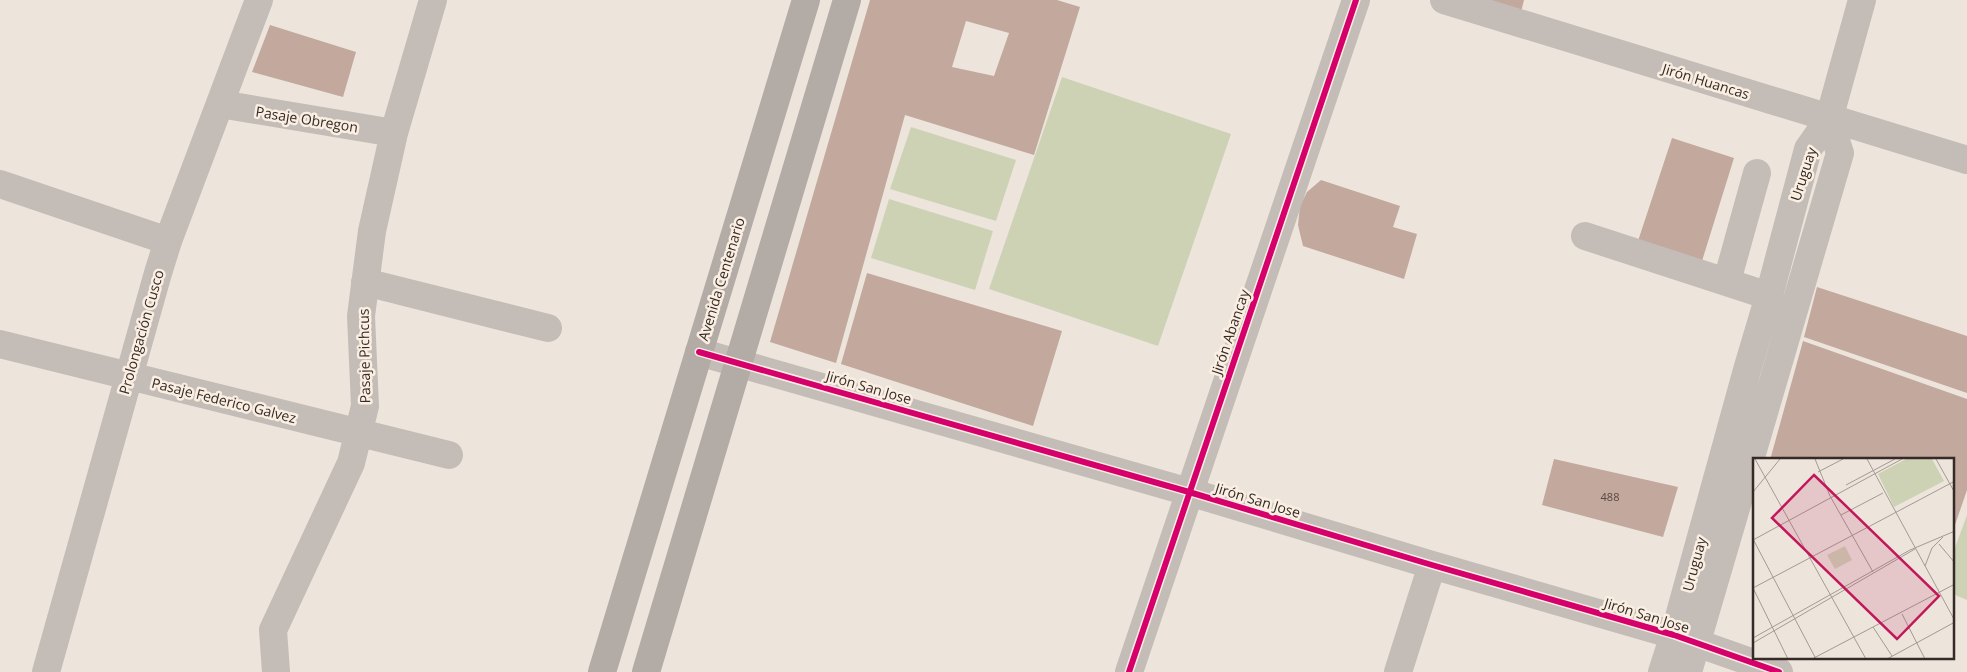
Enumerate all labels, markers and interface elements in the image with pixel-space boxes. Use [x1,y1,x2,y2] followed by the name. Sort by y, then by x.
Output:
[1658,58,1752,103] street label: Jirón Huancas
[254,102,360,136] street label: Pasaje Obregon
[1785,144,1821,203] street label: Uruguay
[693,215,749,343] street label: Avenida Centenario
[114,268,168,396] street label: Prolongación Cusco
[1206,286,1254,379] street label: Jirón Abancay
[354,308,374,404] street label: Pasaje Pichcus
[822,365,914,408] street label: Jirón San Jose
[150,373,299,427] street label: Pasaje Federico Galvez
[1753,458,1954,660] inset map
[1211,477,1303,522] street label: Jirón San Jose
[1601,489,1619,504] house number: 488
[1678,534,1711,593] street label: Uruguay
[1600,592,1692,637] street label: Jirón San Jose

